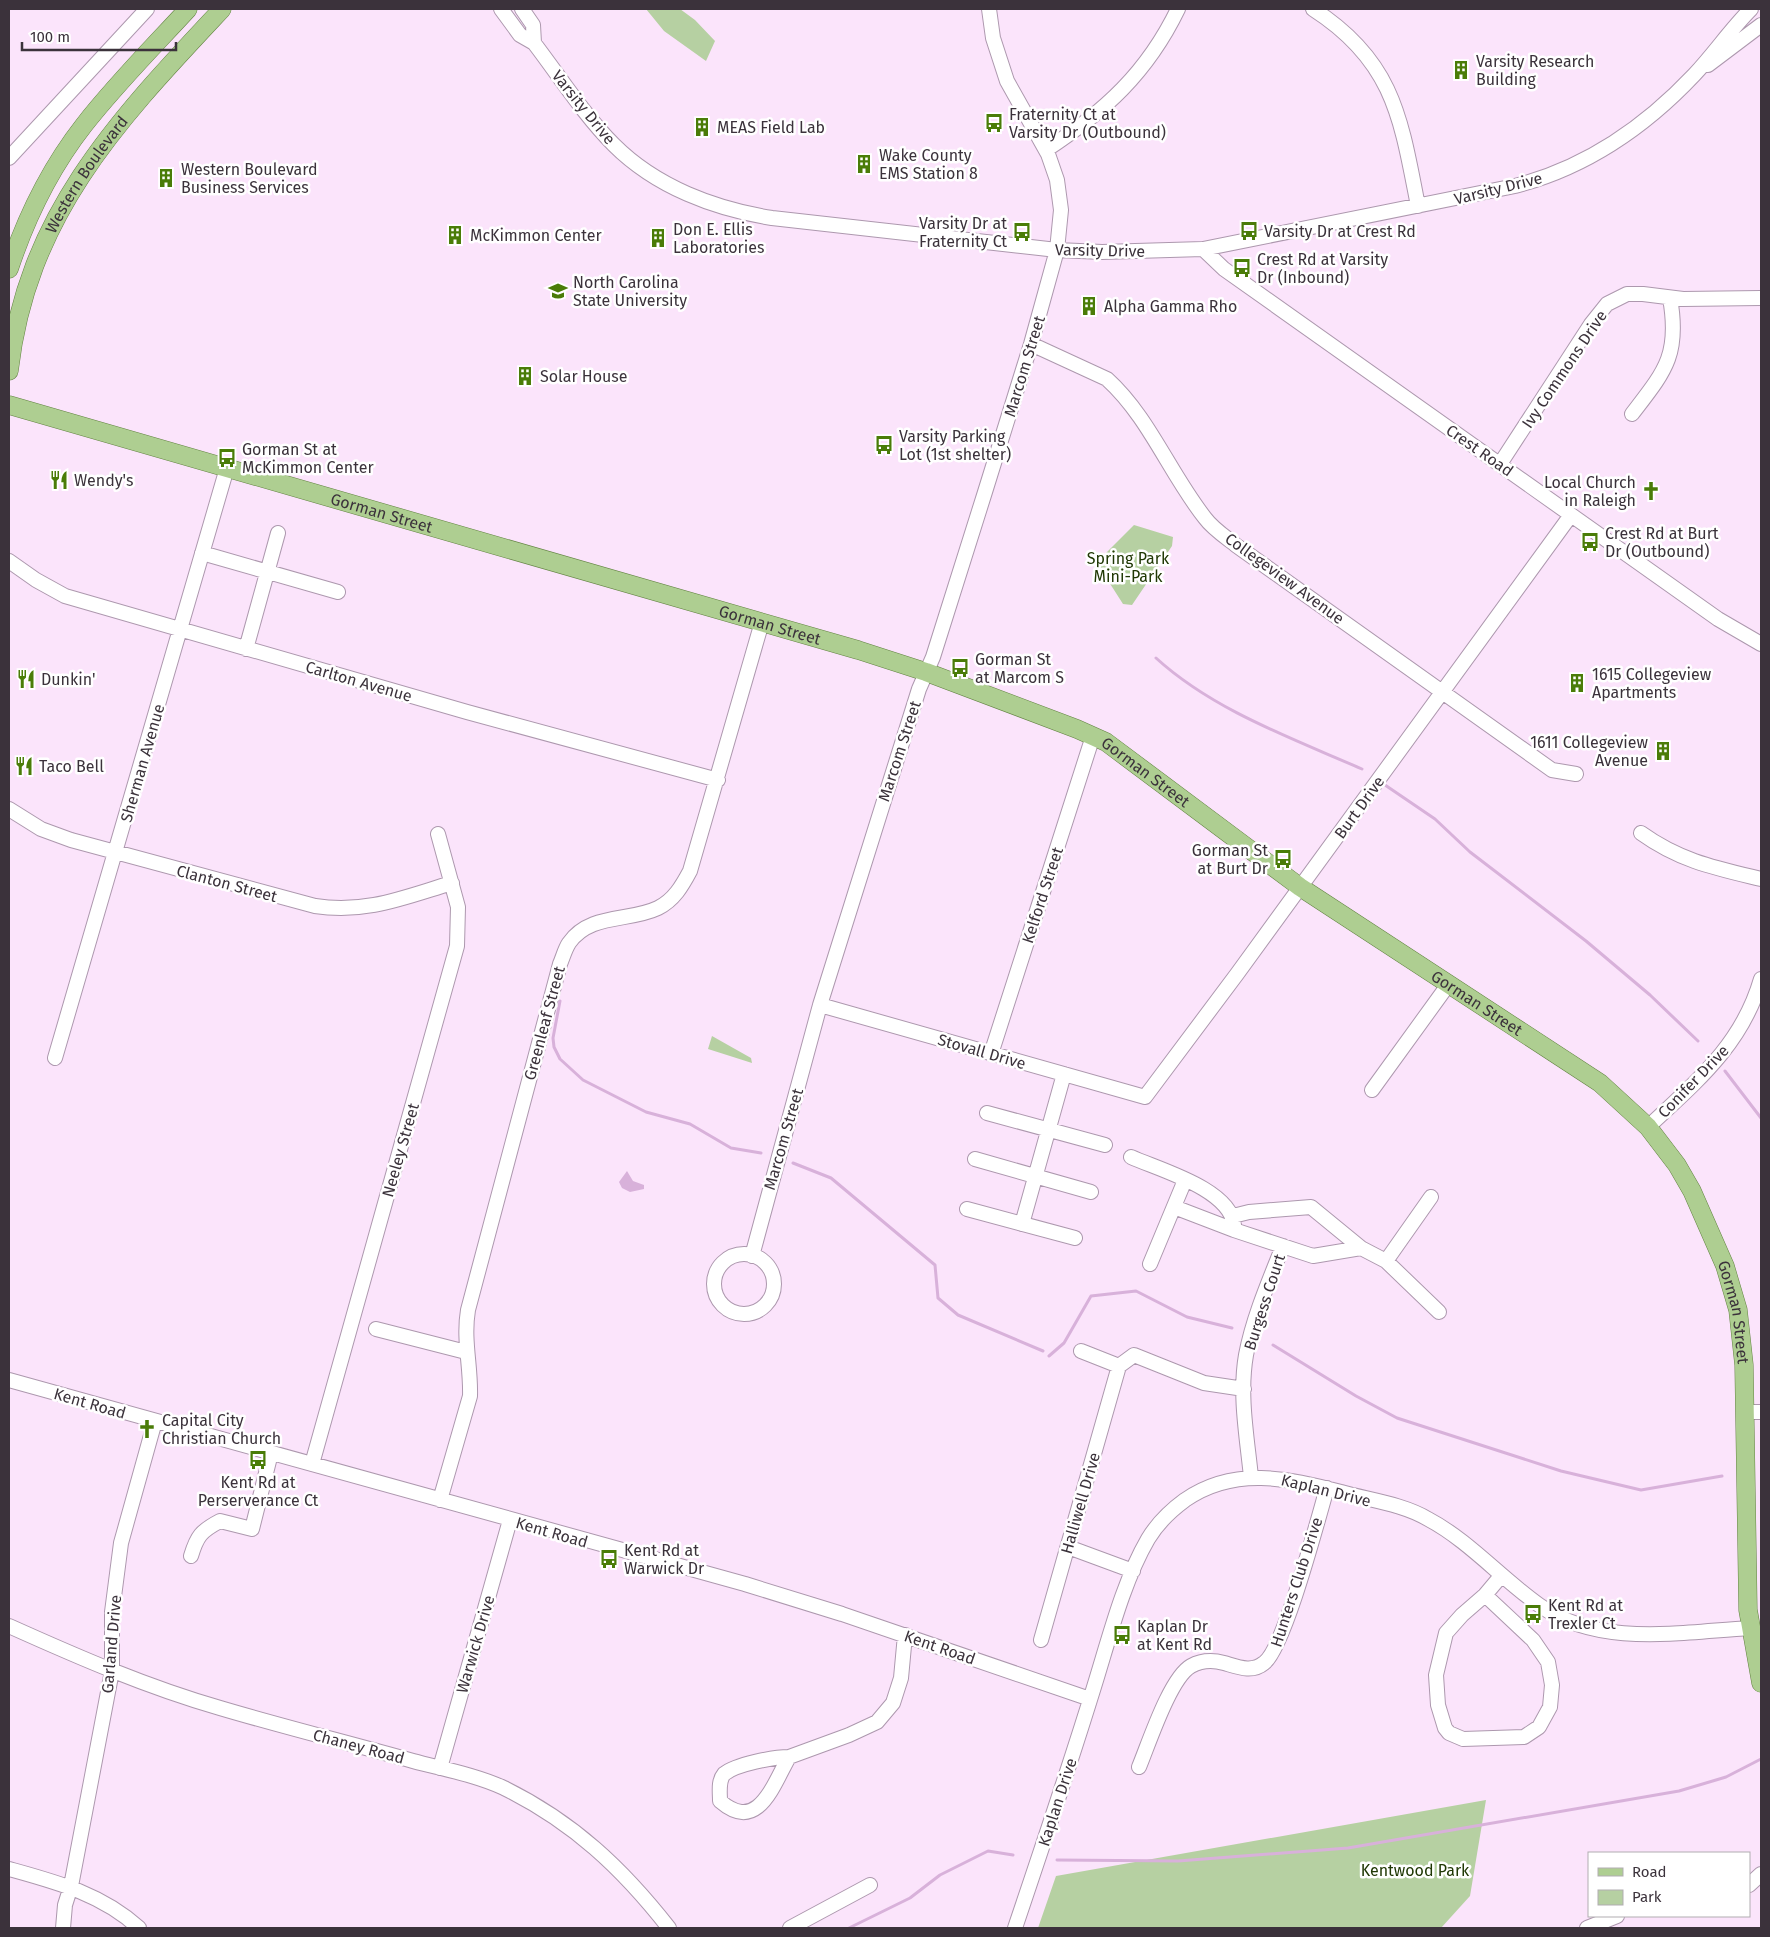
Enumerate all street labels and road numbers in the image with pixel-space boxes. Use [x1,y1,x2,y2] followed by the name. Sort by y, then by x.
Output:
[548,66,619,148] street label: Varsity Drive
[41,112,132,236] street label: Western Boulevard
[1452,168,1544,209] street label: Varsity Drive
[1055,240,1145,261] street label: Varsity Drive
[1518,307,1611,432] street label: Ivy Commons Drive
[1000,313,1049,419] street label: Marcom Street
[1443,420,1517,480] street label: Crest Road
[328,489,435,537] street label: Gorman Street
[1221,529,1348,628] street label: Collegeview Avenue
[717,601,823,649] street label: Gorman Street
[303,657,414,706] street label: Carlton Avenue
[874,698,925,804] street label: Marcom Street
[117,702,168,824] street label: Sherman Avenue
[1098,733,1194,811] street label: Gorman Street
[1330,772,1388,842] street label: Burt Drive
[1018,844,1067,946] street label: Kelford Street
[174,861,279,906] street label: Clanton Street
[520,964,569,1082] street label: Greenleaf Street
[1428,966,1526,1040] street label: Gorman Street
[936,1030,1028,1073] street label: Stovall Drive
[1654,1041,1733,1122] street label: Conifer Drive
[760,1086,807,1192] street label: Marcom Street
[378,1101,423,1199] street label: Neeley Street
[1240,1251,1289,1353] street label: Burgess Court
[1714,1258,1753,1365] street label: Gorman Street
[52,1384,128,1423] street label: Kent Road
[1057,1450,1104,1556] street label: Halliwell Drive
[1279,1470,1373,1511] street label: Kaplan Drive
[514,1513,590,1552] street label: Kent Road
[1266,1515,1326,1650] street label: Hunters Club Drive
[452,1593,499,1695] street label: Warwick Drive
[98,1594,125,1694] street label: Garland Drive
[902,1626,978,1669] street label: Kent Road
[311,1725,407,1768] street label: Chaney Road
[1034,1755,1081,1849] street label: Kaplan Drive

